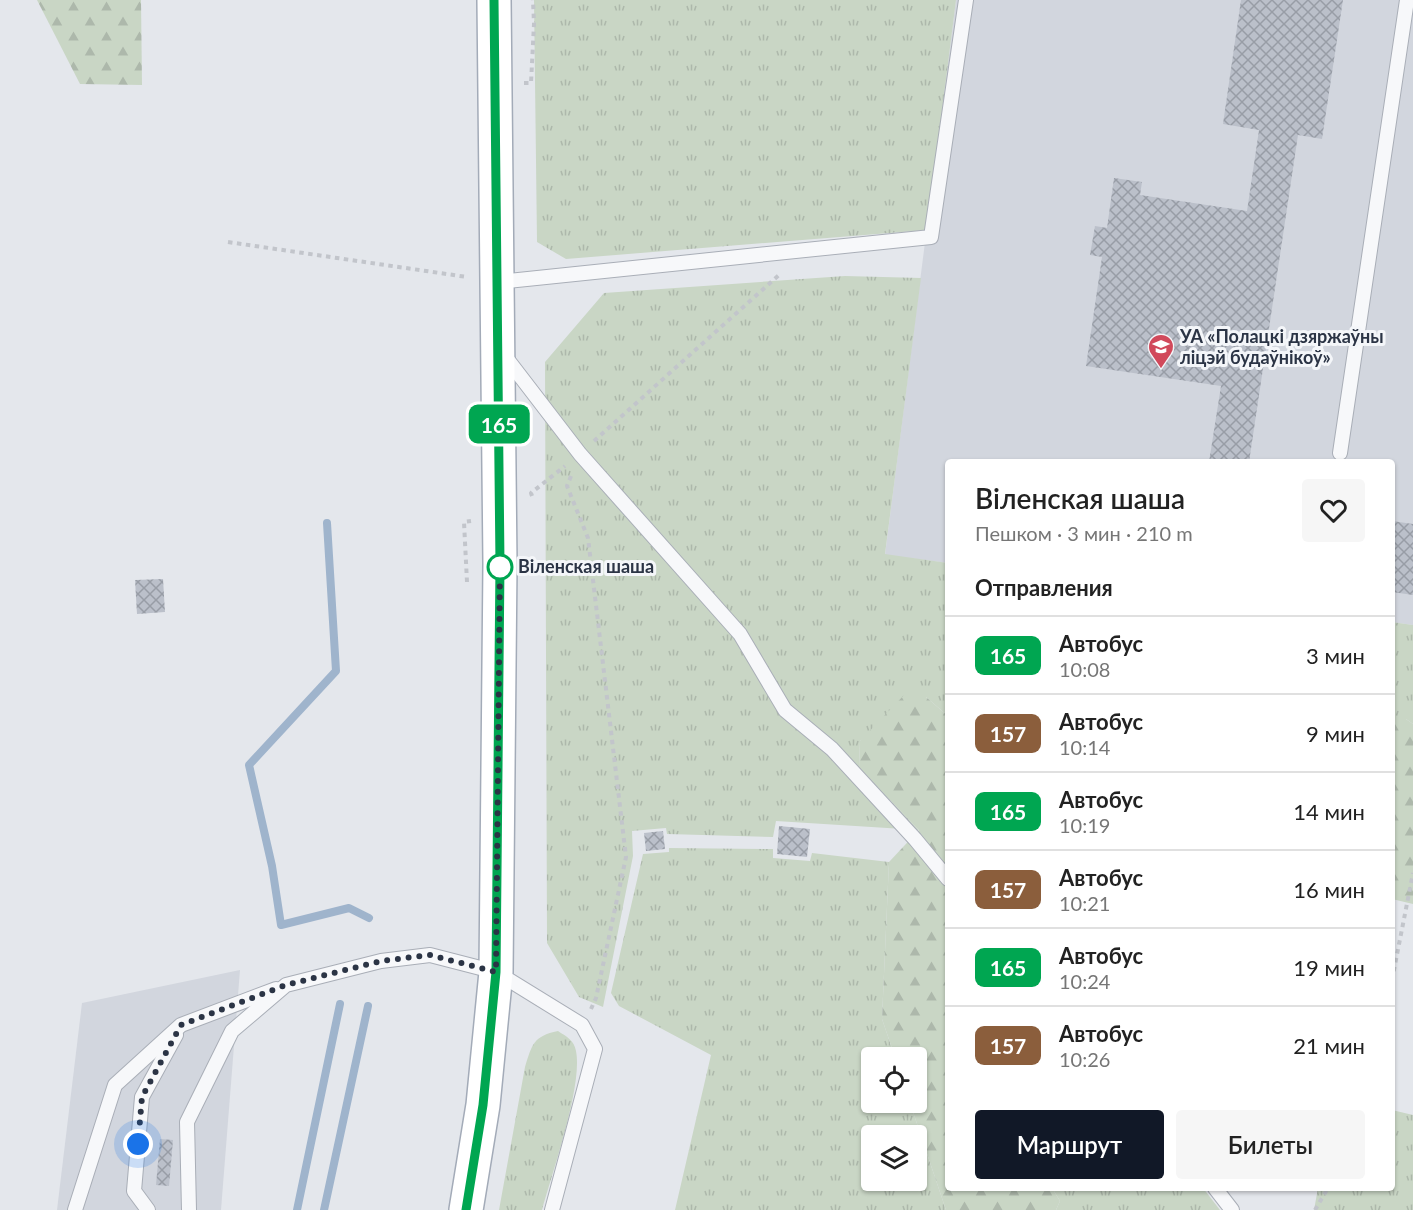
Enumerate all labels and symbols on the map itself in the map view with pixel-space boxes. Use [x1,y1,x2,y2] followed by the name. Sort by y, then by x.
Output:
[1179,325,1384,368] place label: УА «Полацкі дзяржаўны ліцэй будаўнікоў»
[1146,332,1176,370] school or university icon: УА «Полацкі дзяржаўны ліцэй будаўнікоў»
[464,404,534,444] line badge: 165
[487,554,513,580] marker: Віленская шаша
[518,555,654,577] place label: Віленская шаша
[123,1129,153,1159] your location

